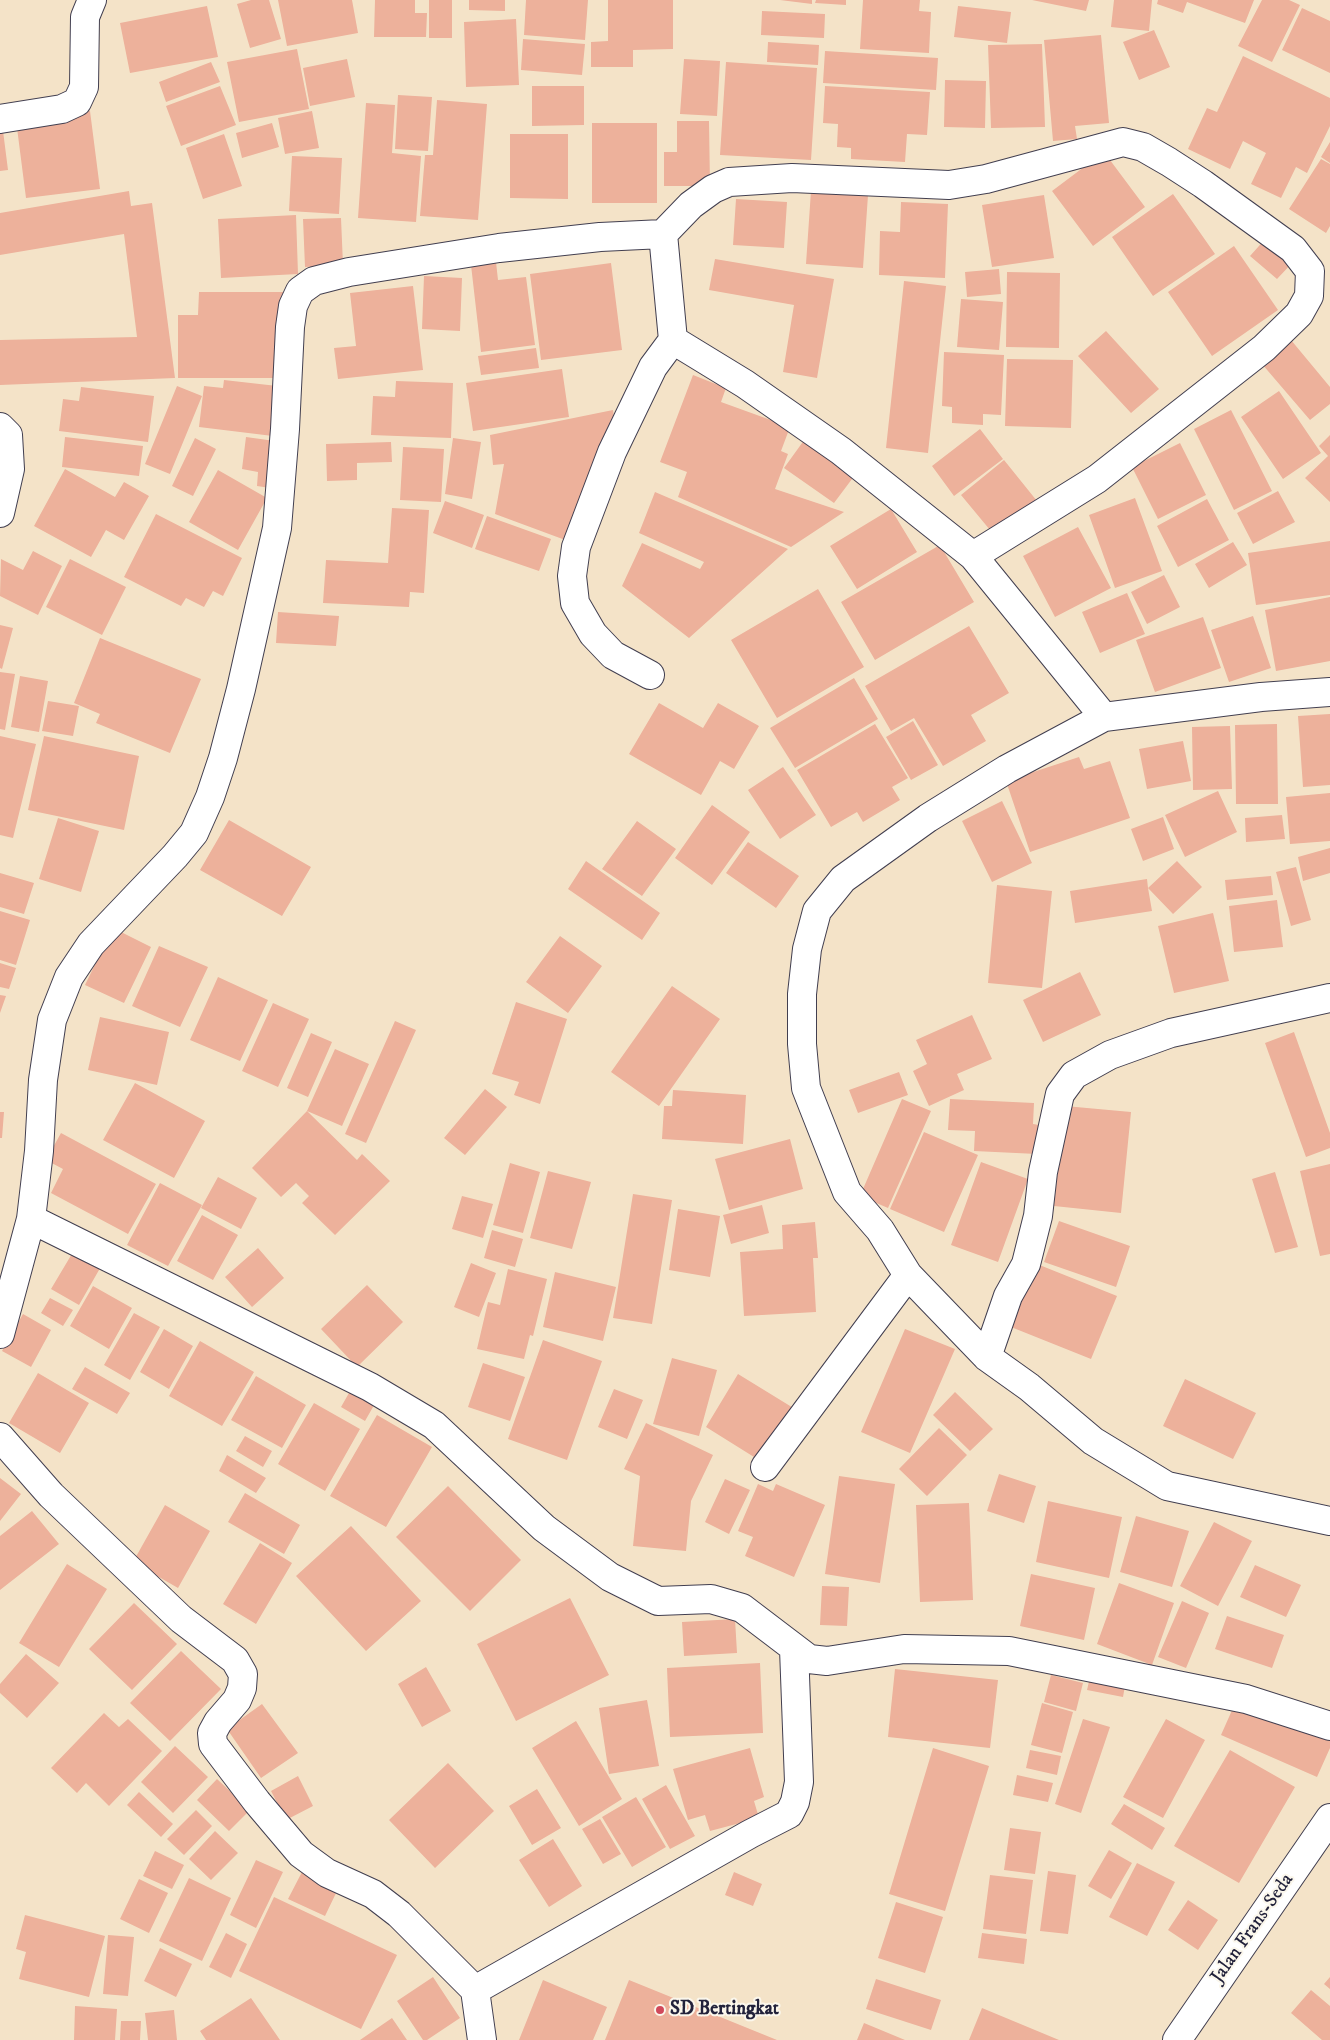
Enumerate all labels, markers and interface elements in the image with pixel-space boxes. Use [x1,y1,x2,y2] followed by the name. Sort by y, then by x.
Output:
[1207,1870,1299,1988] street label: Jalan Frans-Seda
[670,1999,779,2021] place label: SD Bertingkat
[654,2004,666,2016] marker: SD Bertingkat

